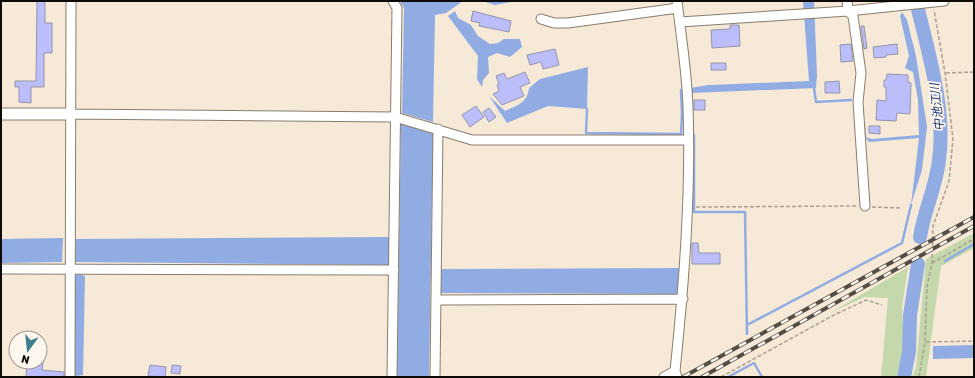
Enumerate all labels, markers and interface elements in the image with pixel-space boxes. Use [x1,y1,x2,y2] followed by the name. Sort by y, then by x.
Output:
[927,80,946,132] water label: 中池江川
[8,330,48,370] north arrow
[20,352,31,366] text: N

